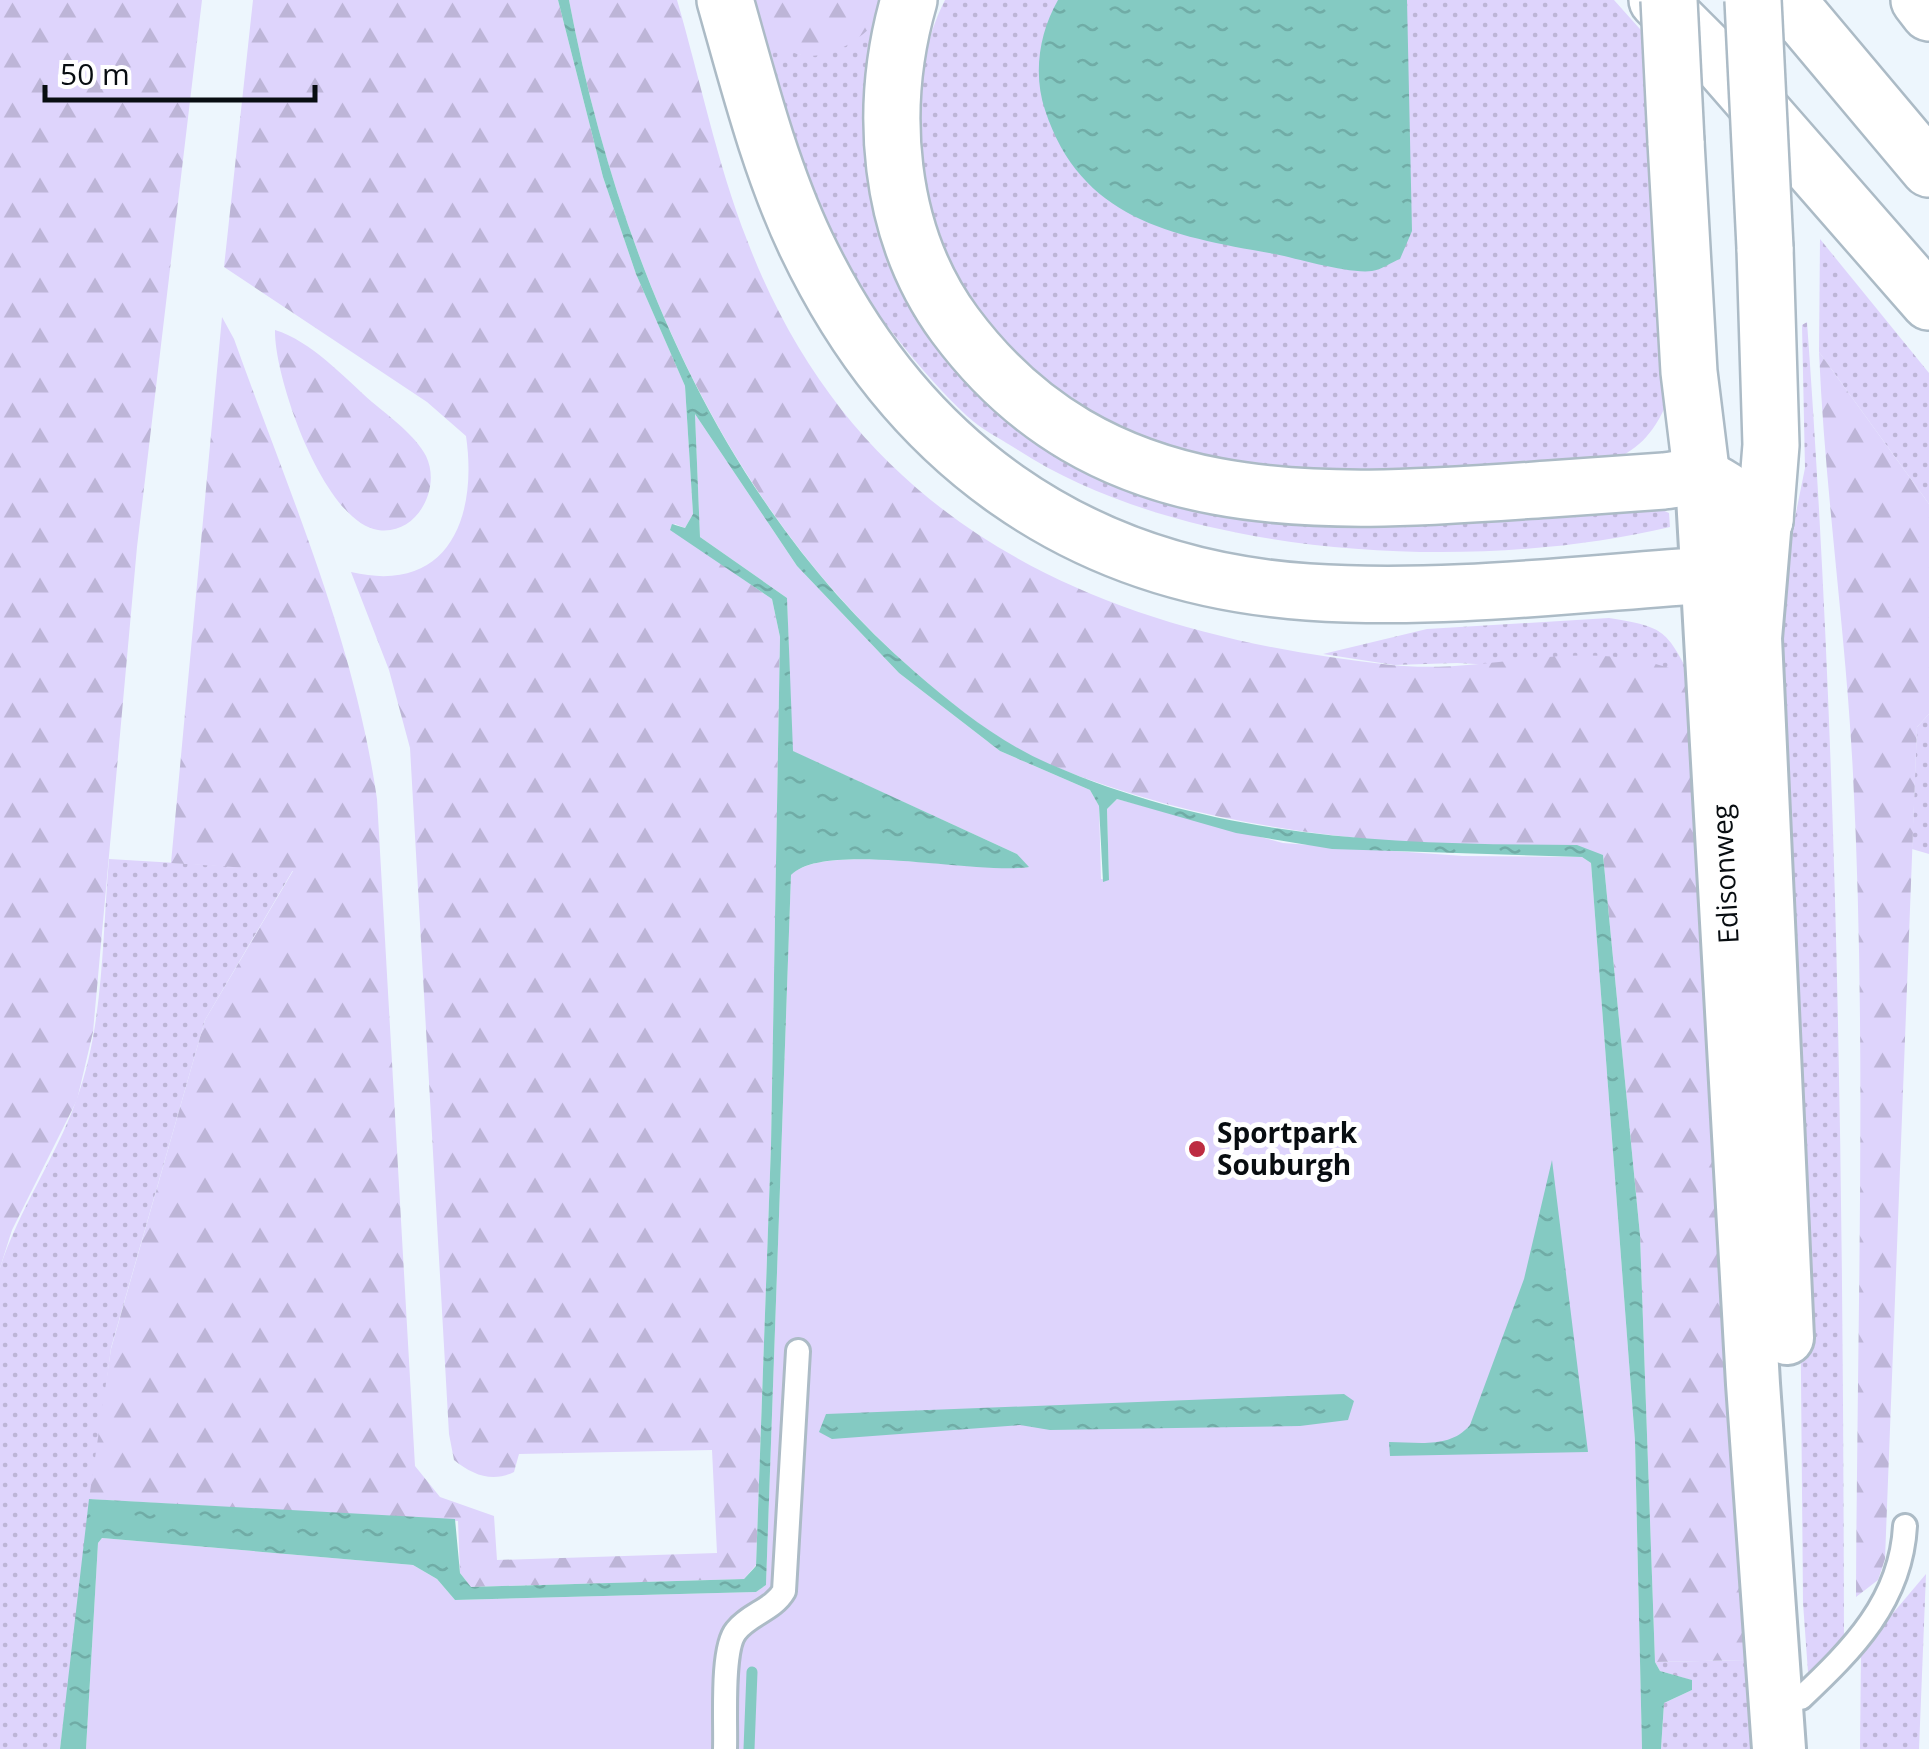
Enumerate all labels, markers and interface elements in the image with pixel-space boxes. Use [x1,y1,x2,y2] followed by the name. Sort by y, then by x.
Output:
[45,40,315,102] scale bar
[60,53,130,94] text: 50 m
[1701,803,1747,945] street label: Edisonweg
[1217,1113,1358,1183] place label: Sportpark Souburgh
[1186,1138,1208,1160] marker: Sportpark Souburgh

